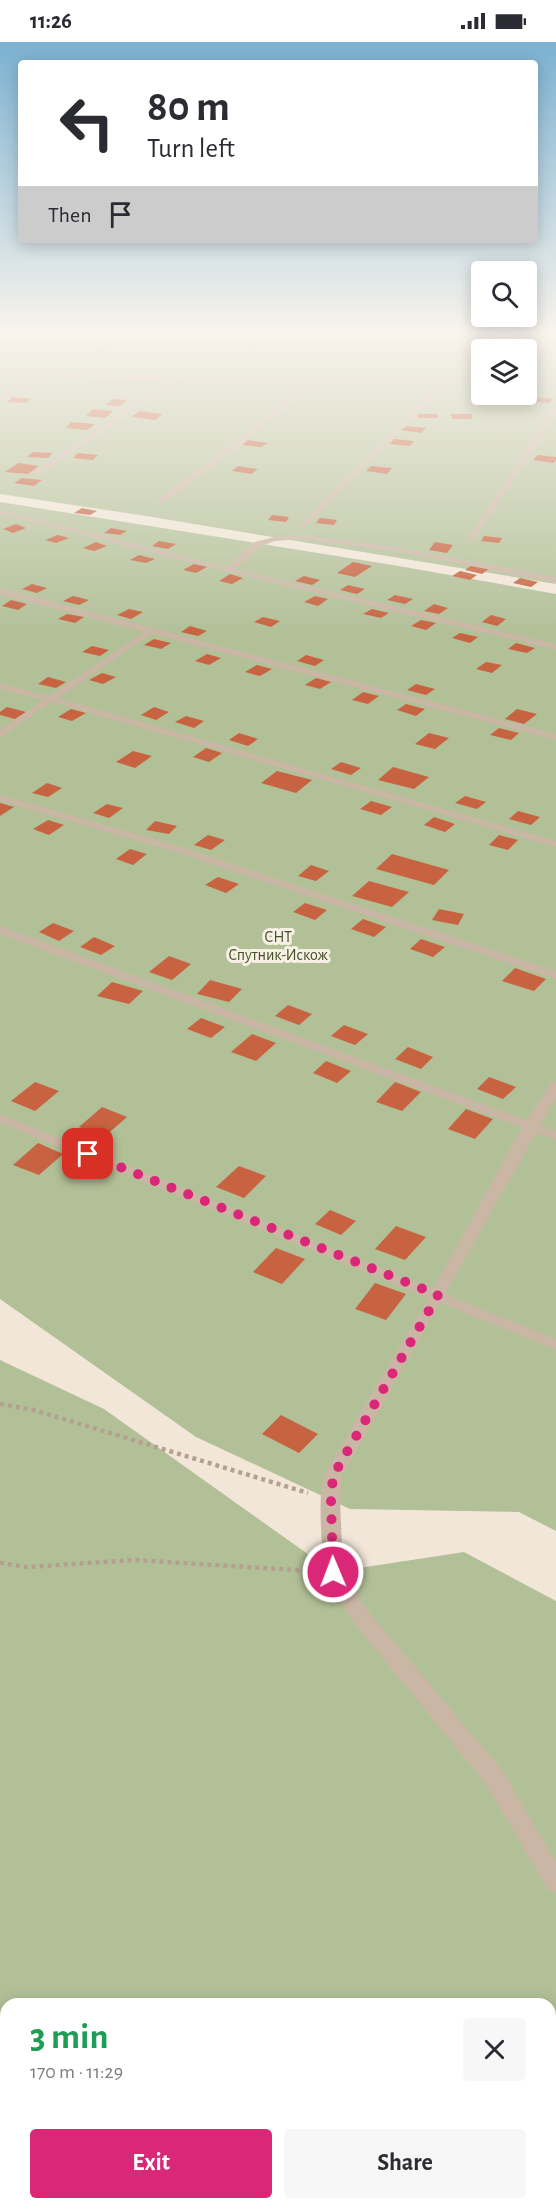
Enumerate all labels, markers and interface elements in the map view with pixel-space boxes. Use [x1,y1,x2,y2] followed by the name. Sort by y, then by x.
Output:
[30,10,72,32] text: 11:26
[48,84,126,162] icon: left
[147,86,230,128] text: 80 m
[147,135,235,162] text: Turn left
[104,198,137,231] icon: arrive
[48,204,92,226] text: Then
[471,261,537,405] map controls
[471,261,537,327] button: search
[471,339,537,405] button: layers
[228,929,329,964] park label: СНТ Спутник-Искож
[62,1128,113,1179] pin
[71,1137,104,1170] icon: arrive
[301,1540,365,1604] position arrow
[463,2018,526,2081] button: close
[30,2019,108,2055] text: 3 min
[30,2062,123,2082] text: 170 m · 11:29
[30,2129,272,2198] button: Exit
[284,2129,526,2198] button: Share

